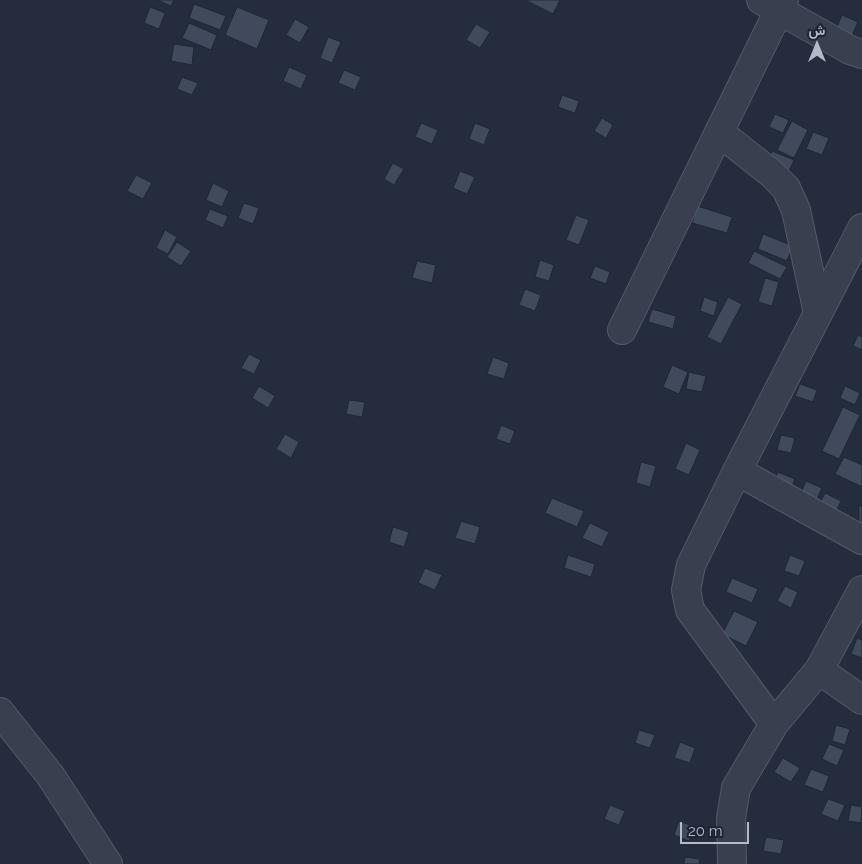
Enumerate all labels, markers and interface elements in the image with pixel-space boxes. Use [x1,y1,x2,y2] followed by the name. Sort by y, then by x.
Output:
[792,20,842,70] north arrow
[809,22,825,38] text: ش
[682,812,751,844] scale bar
[688,822,723,840] text: 20 m

